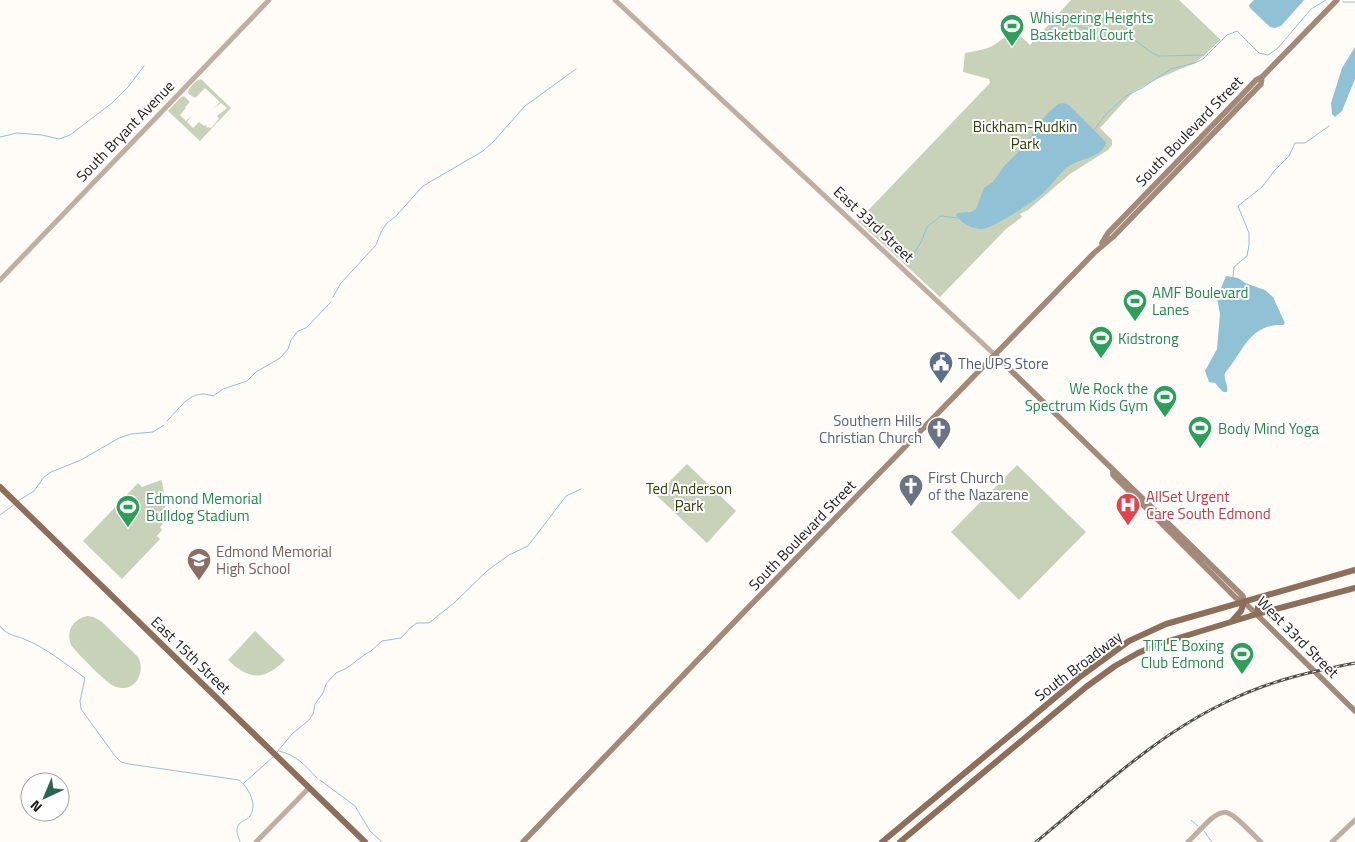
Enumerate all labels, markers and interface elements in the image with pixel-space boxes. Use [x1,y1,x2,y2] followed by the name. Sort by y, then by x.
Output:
[1030,6,1154,46] place label: Whispering Heights Basketball Court
[999,13,1025,47] sports icon: Whispering Heights Basketball Court
[1130,70,1249,192] street label: South Boulevard Street
[70,75,180,187] street label: South Bryant Avenue
[973,115,1077,155] park label: Bickham-Rudkin Park
[828,180,920,268] street label: East 33rd Street
[1152,281,1248,321] place label: AMF Boulevard Lanes
[1122,288,1148,322] sports icon: AMF Boulevard Lanes
[1088,325,1114,359] sports icon: Kidstrong
[1118,327,1179,350] place label: Kidstrong
[928,350,954,384] public building icon: The UPS Store
[958,352,1049,375] place label: The UPS Store
[1025,377,1148,417] place label: We Rock the Spectrum Kids Gym
[1152,384,1178,418] sports icon: We Rock the Spectrum Kids Gym
[819,409,922,449] place label: Southern Hills Christian Church
[1187,415,1213,449] sports icon: Body Mind Yoga
[926,416,952,450] church icon: Southern Hills Christian Church
[1218,417,1319,440] place label: Body Mind Yoga
[928,466,1029,506] place label: First Church of the Nazarene
[898,473,924,507] church icon: First Church of the Nazarene
[743,474,862,596] street label: South Boulevard Street
[646,477,732,517] park label: Ted Anderson Park
[1146,485,1271,525] place label: AllSet Urgent Care South Edmond
[146,487,262,527] place label: Edmond Memorial Bulldog Stadium
[1115,492,1141,526] hospital icon: AllSet Urgent Care South Edmond
[115,494,141,528] sports icon: Edmond Memorial Bulldog Stadium
[216,540,332,580] place label: Edmond Memorial High School
[186,547,212,581] school or university icon: Edmond Memorial High School
[1252,591,1345,684] street label: West 33rd Street
[146,611,237,700] street label: East 15th Street
[1029,625,1127,707] street label: South Broadway
[1141,634,1224,674] place label: TITLE Boxing Club Edmond
[1229,641,1255,675] sports icon: TITLE Boxing Club Edmond
[20,772,70,822] north arrow
[25,796,46,818] text: N

